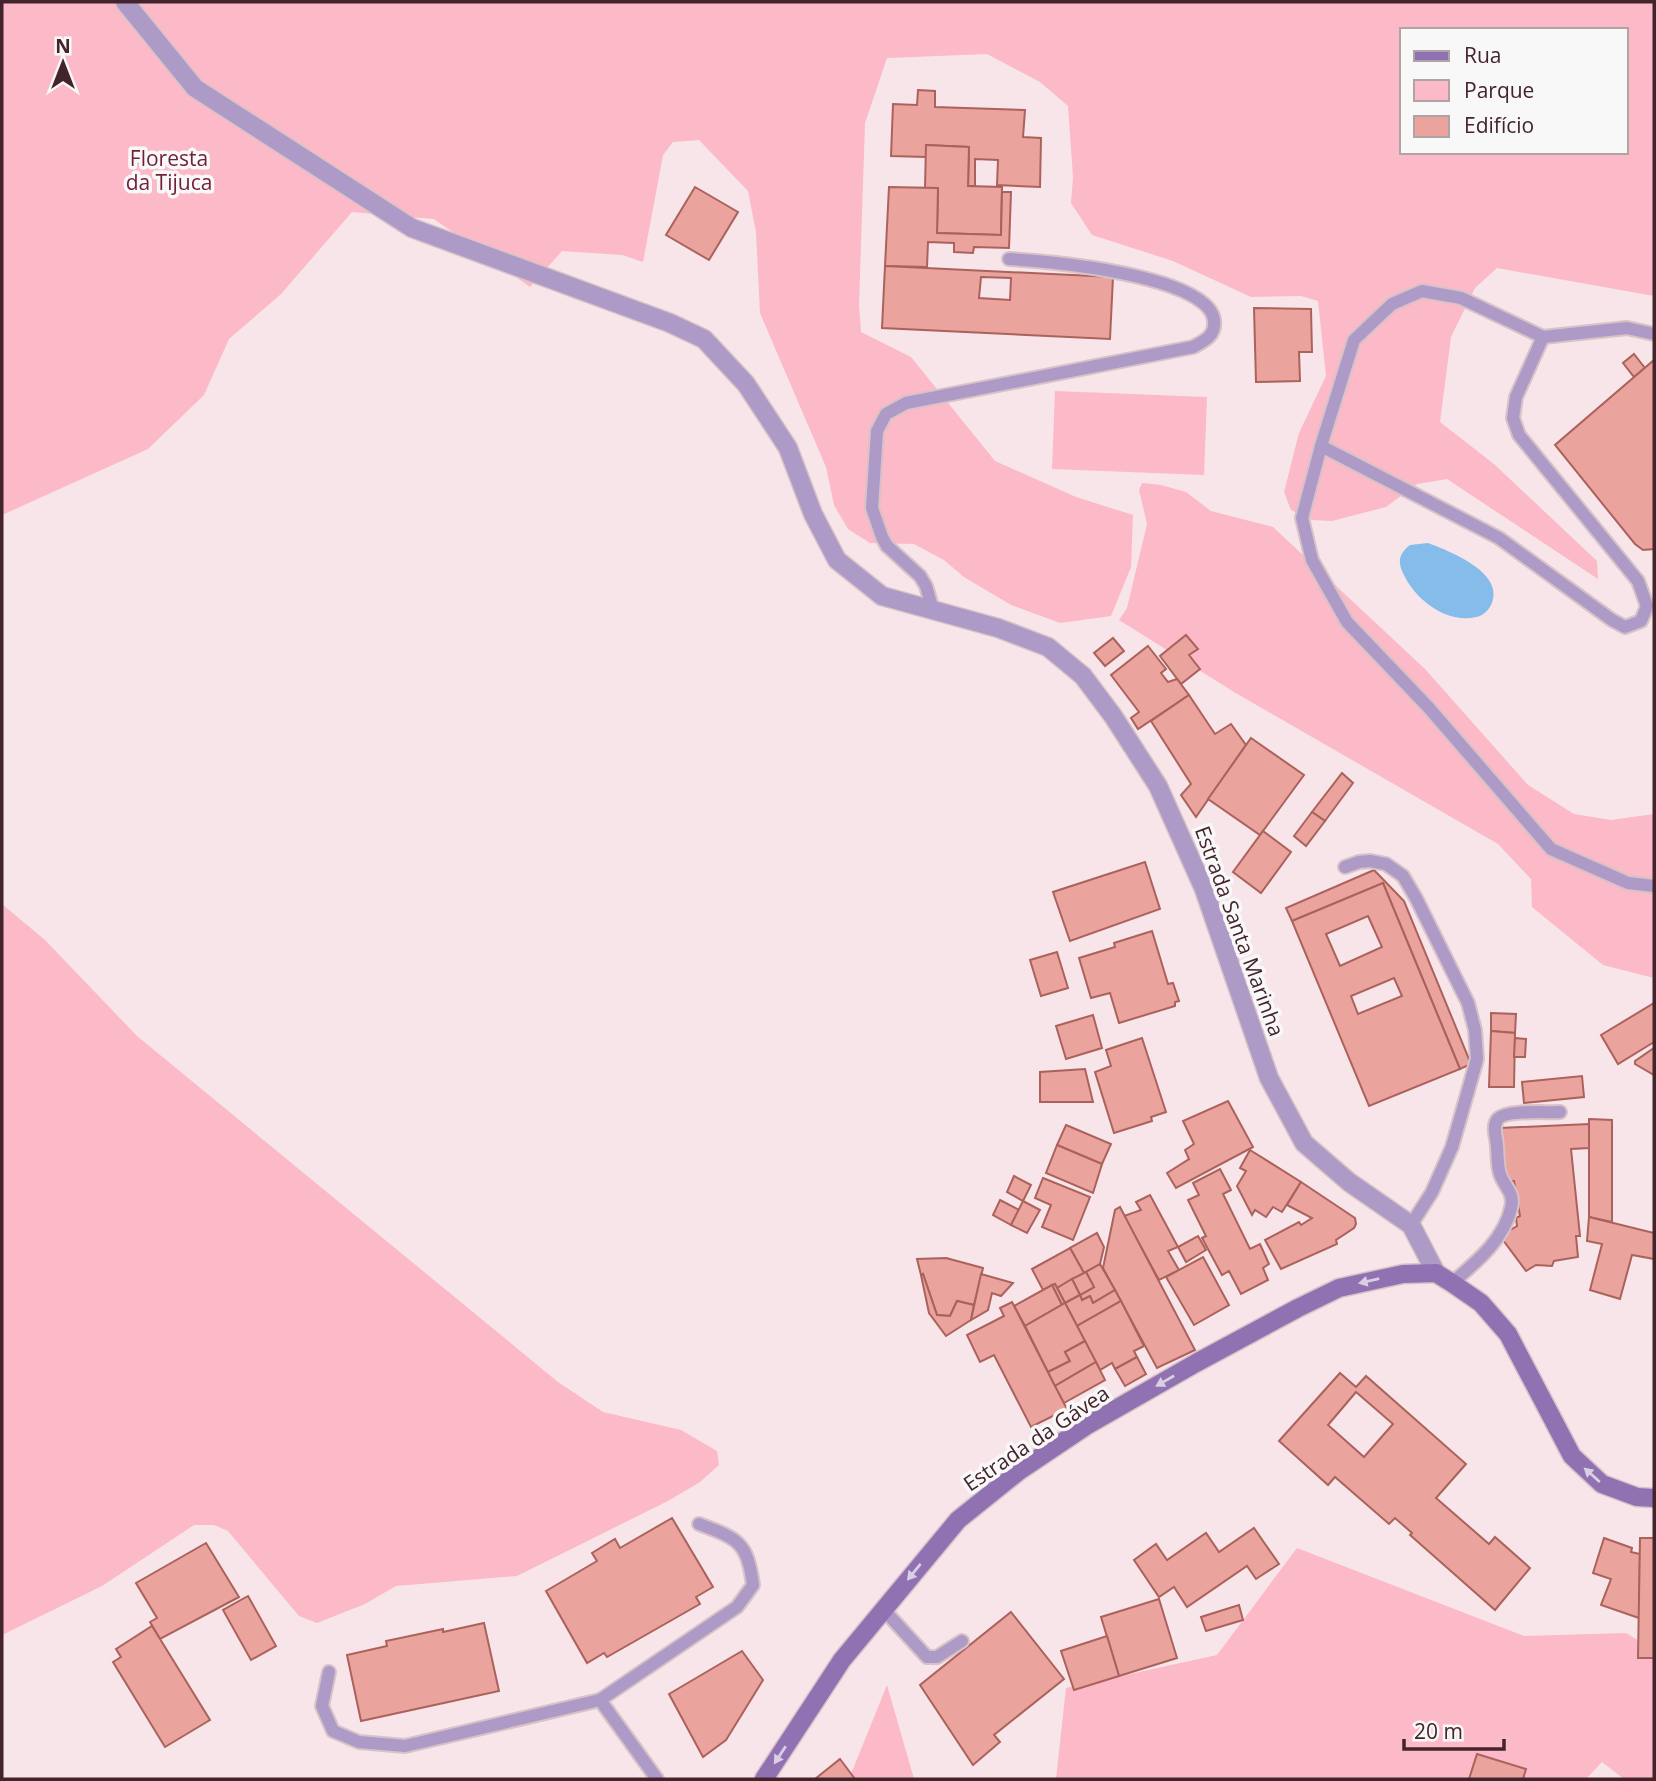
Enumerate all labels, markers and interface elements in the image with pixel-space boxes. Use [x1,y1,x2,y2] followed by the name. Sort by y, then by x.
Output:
[28,28,98,98] north arrow
[1400,28,1628,154] legend
[55,33,71,59] text: N
[1464,41,1502,69] text: Rua
[1464,76,1534,104] text: Parque
[1464,111,1534,139] text: Edifício
[126,144,212,196] park label: Floresta da Tijuca
[1189,822,1291,1040] street label: Estrada Santa Marinha
[1358,1276,1380,1287] one-way arrow
[1156,1374,1175,1387] one-way arrow
[958,1379,1114,1497] street label: Estrada da Gávea
[1583,1467,1601,1483] one-way arrow
[907,1564,922,1581] one-way arrow
[1404,1708,1504,1752] scale bar
[1414,1717,1463,1745] text: 20 m
[773,1746,786,1765] one-way arrow

